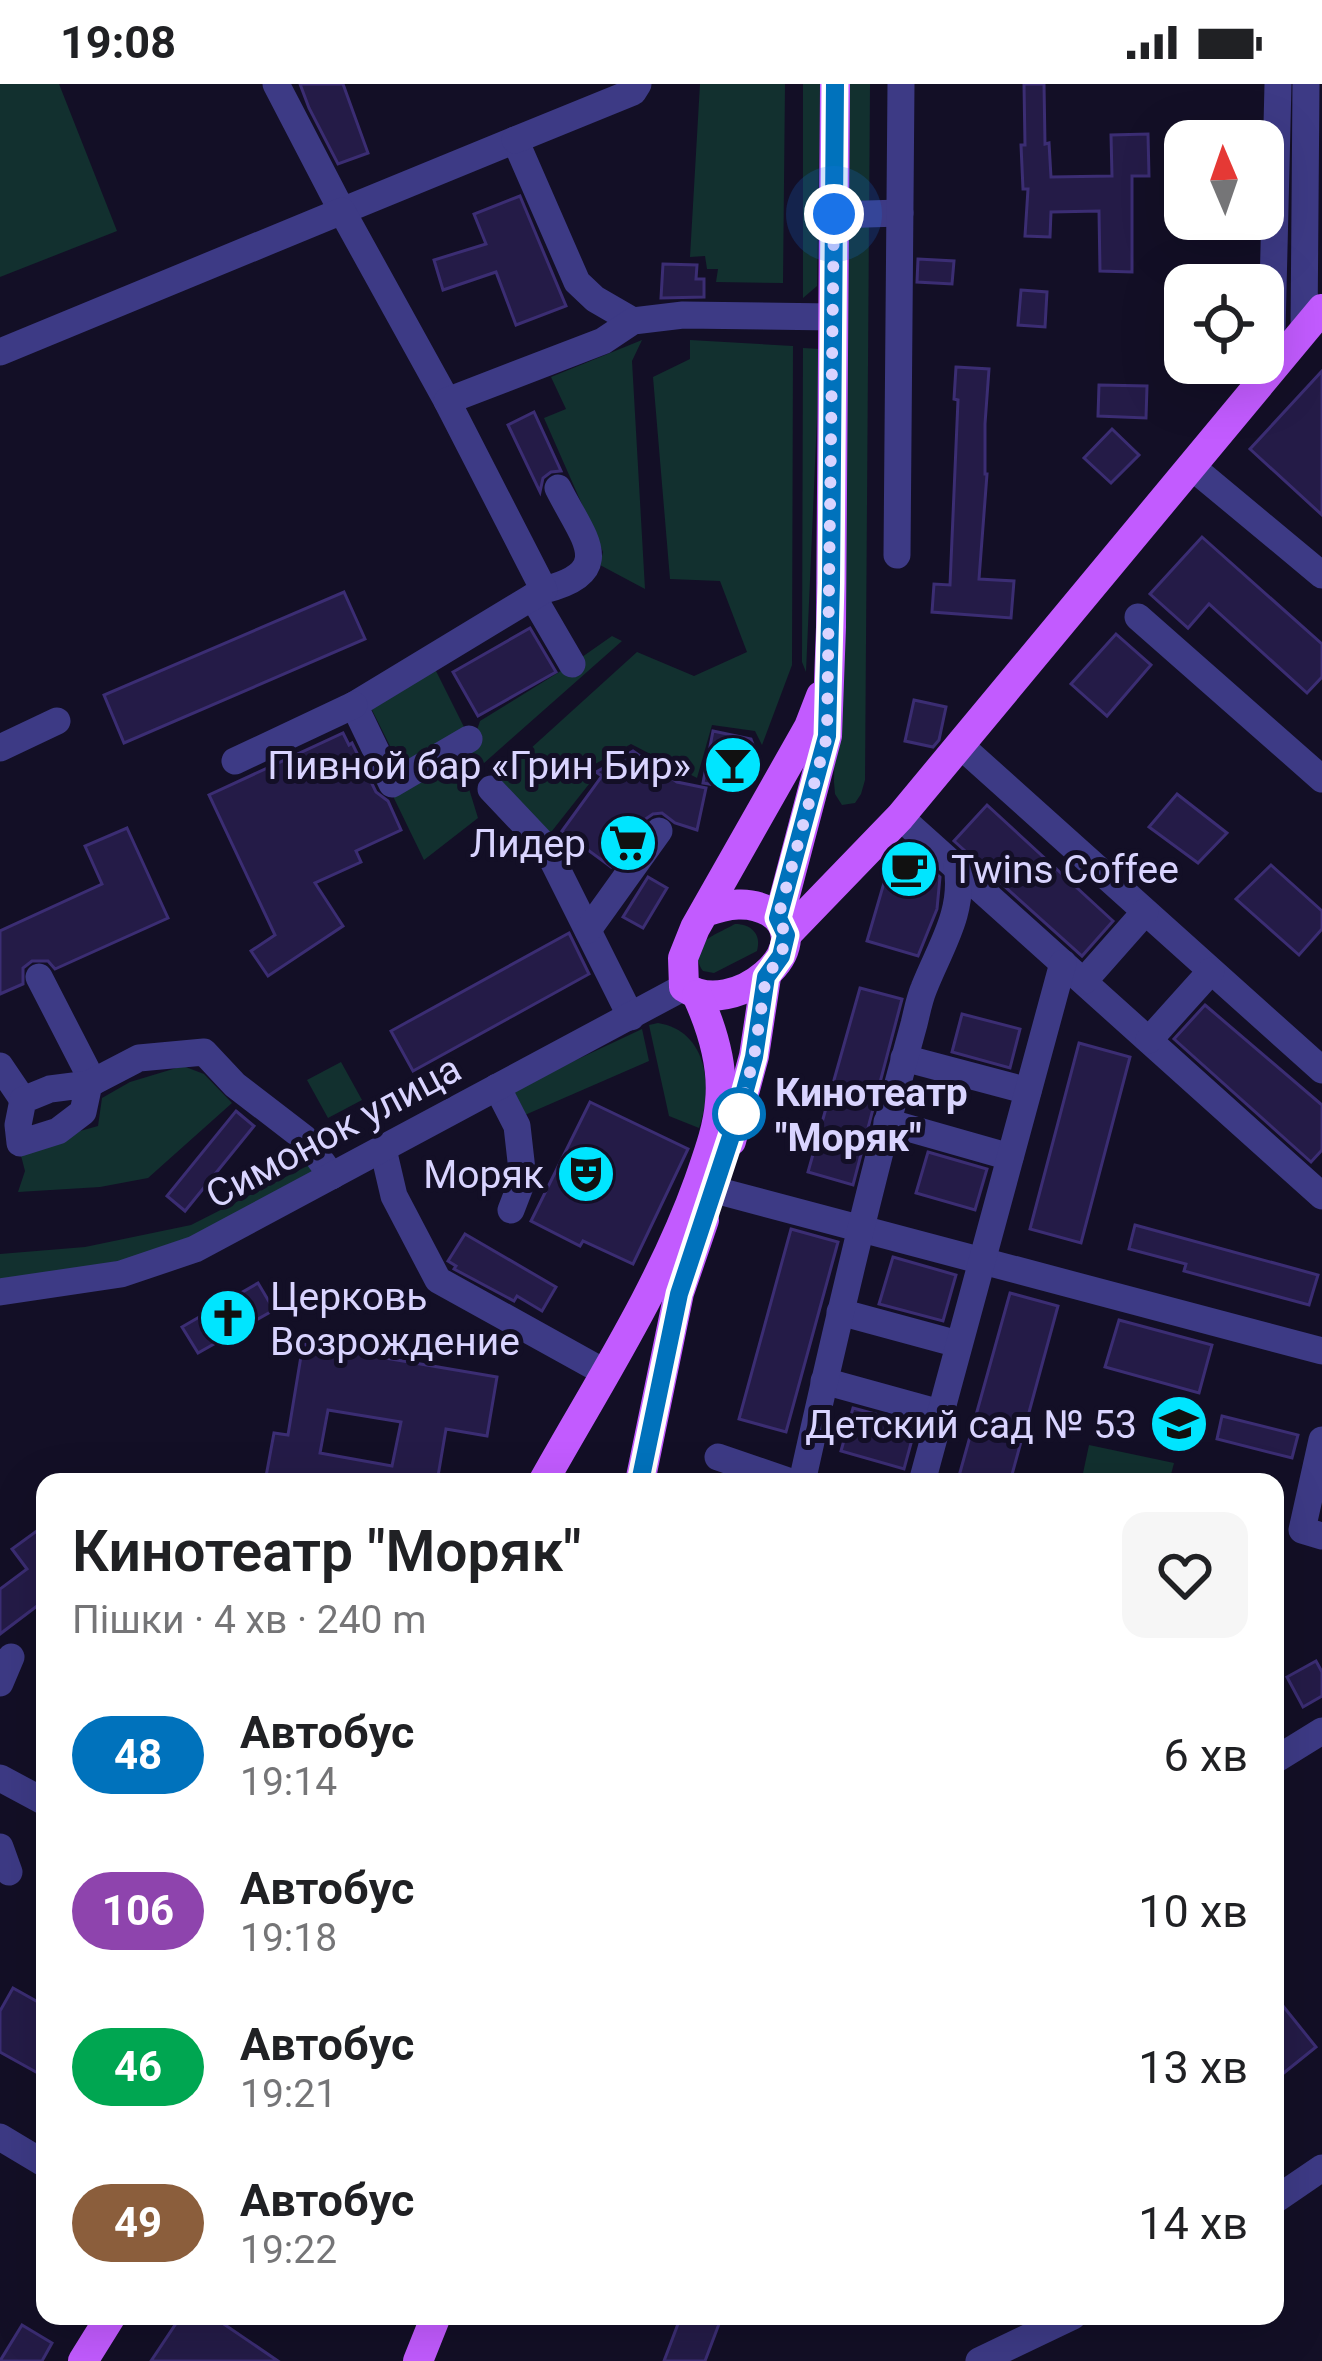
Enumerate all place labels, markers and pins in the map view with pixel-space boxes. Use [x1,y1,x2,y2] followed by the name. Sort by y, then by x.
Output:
[702,734,764,796] bar icon: Пивной бар «Грин Бир»
[267,743,691,789] place label: Пивной бар «Грин Бир»
[597,812,659,874] supermarket icon: Лидер
[470,821,586,867] place label: Лидер
[878,838,940,900] cafe icon: Twins Coffee
[951,847,1179,893] place label: Twins Coffee
[775,1070,968,1161] place label: Кинотеатр "Моряк"
[714,1089,764,1139] marker: Кинотеатр "Моряк"
[555,1143,617,1205] theatre icon: Моряк
[423,1152,544,1198] place label: Моряк
[270,1274,520,1365] place label: Церковь Возрождение
[197,1287,259,1349] church icon: Церковь Возрождение
[1148,1393,1210,1455] school or university icon: Детский сад № 53
[805,1402,1137,1448] place label: Детский сад № 53

